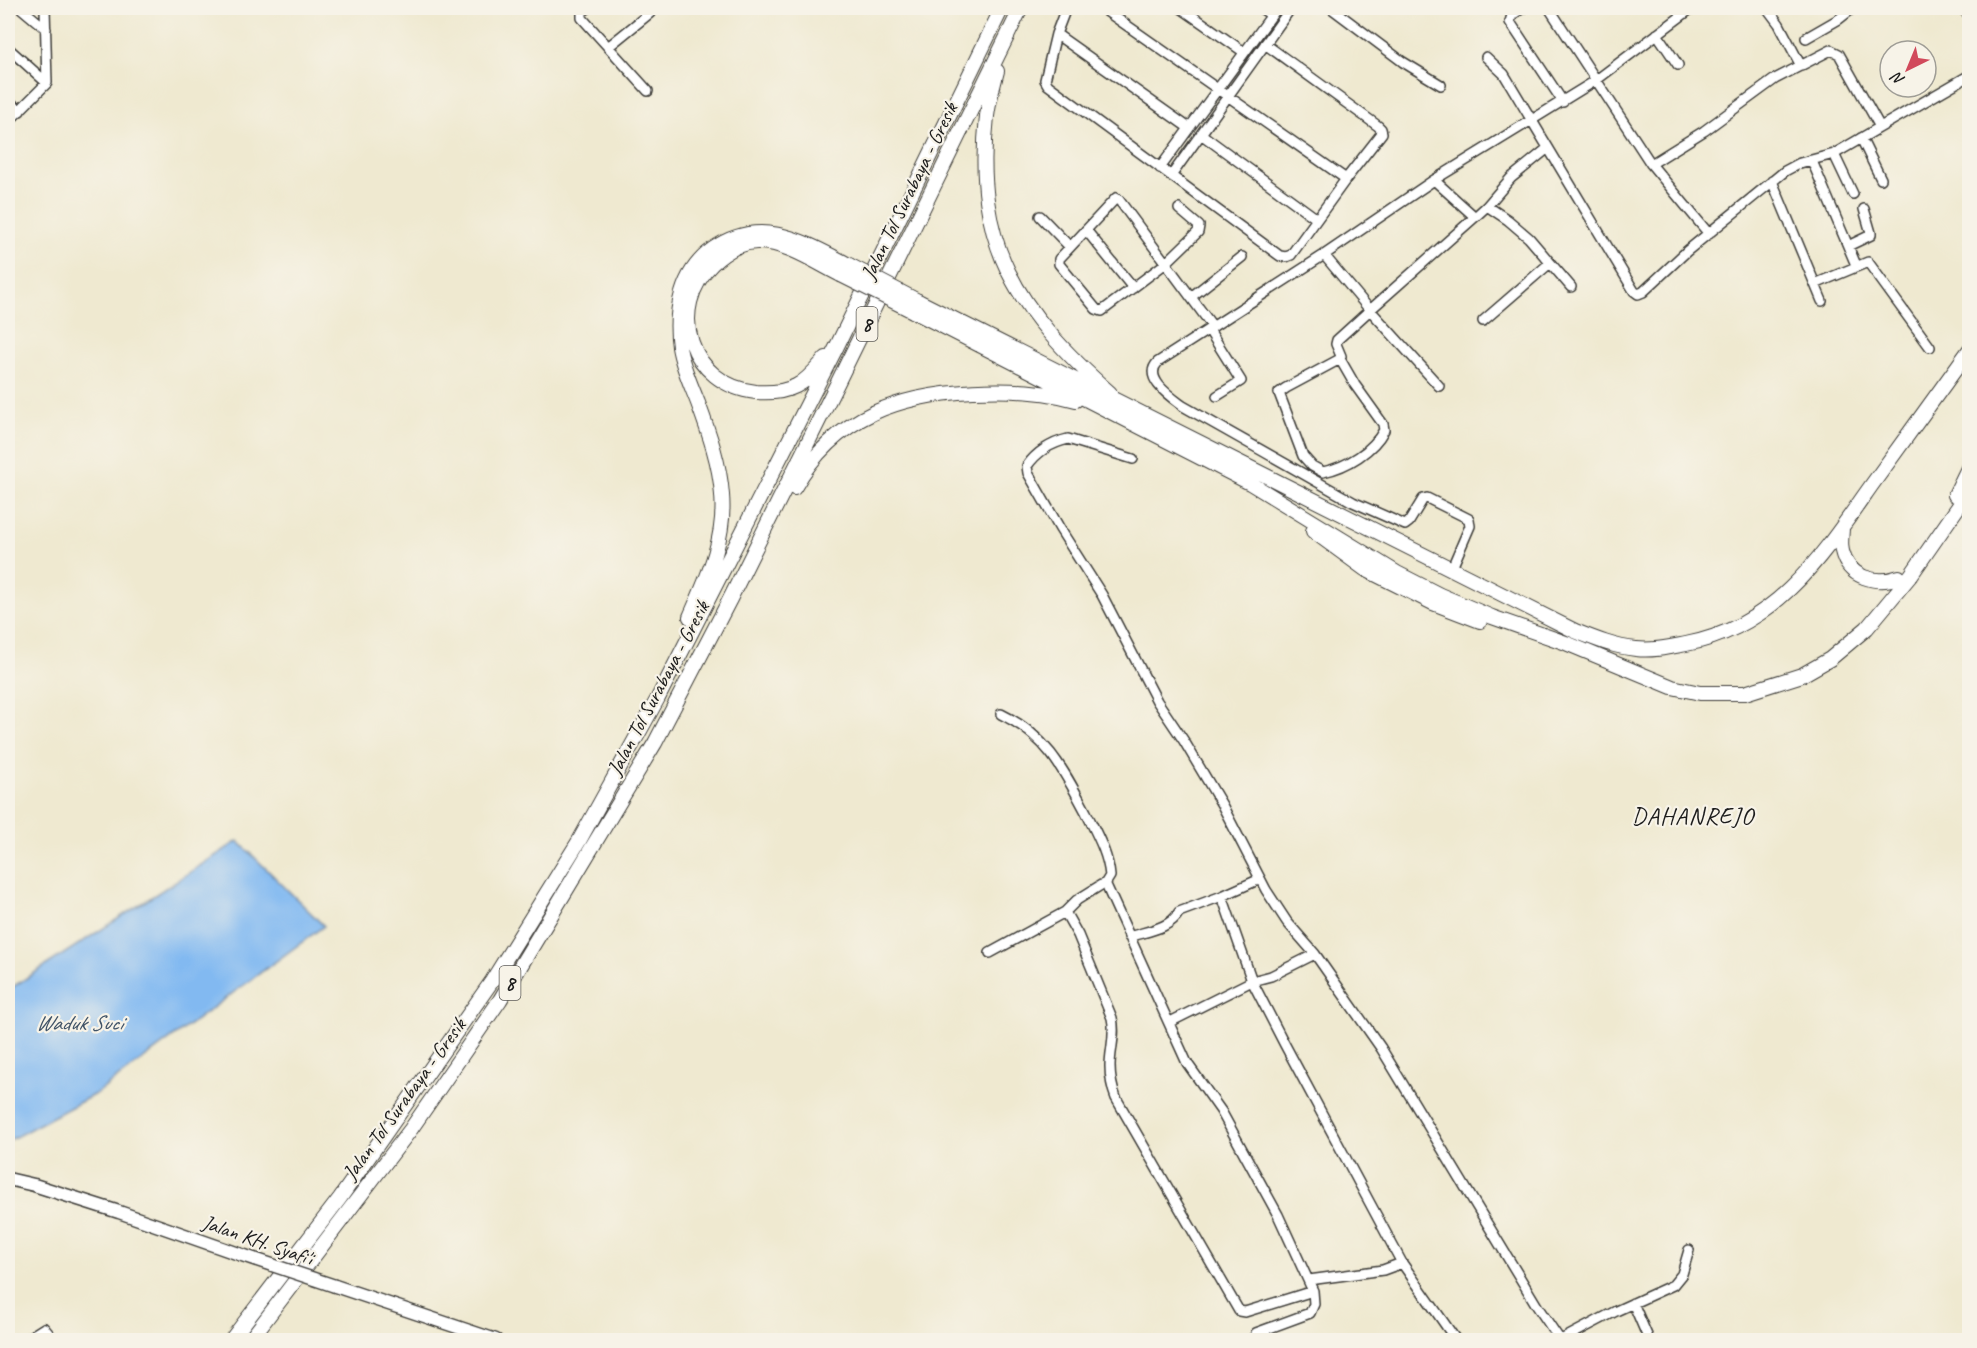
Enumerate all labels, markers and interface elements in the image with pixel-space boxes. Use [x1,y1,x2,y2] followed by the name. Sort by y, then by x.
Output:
[1878,39,1938,99] north arrow
[1886,66,1909,90] text: N
[854,97,964,285] street label: Jalan Tol Surabaya - Gresik
[856,307,878,341] road number: 8
[601,595,716,780] street label: Jalan Tol Surabaya - Gresik
[1632,801,1756,831] district label: DAHANREJO
[500,966,520,1000] road number: 8
[36,1009,128,1037] water label: Waduk Suci
[336,1012,472,1186] street label: Jalan Tol Surabaya - Gresik
[198,1209,320,1272] street label: Jalan KH. Syafi'i

